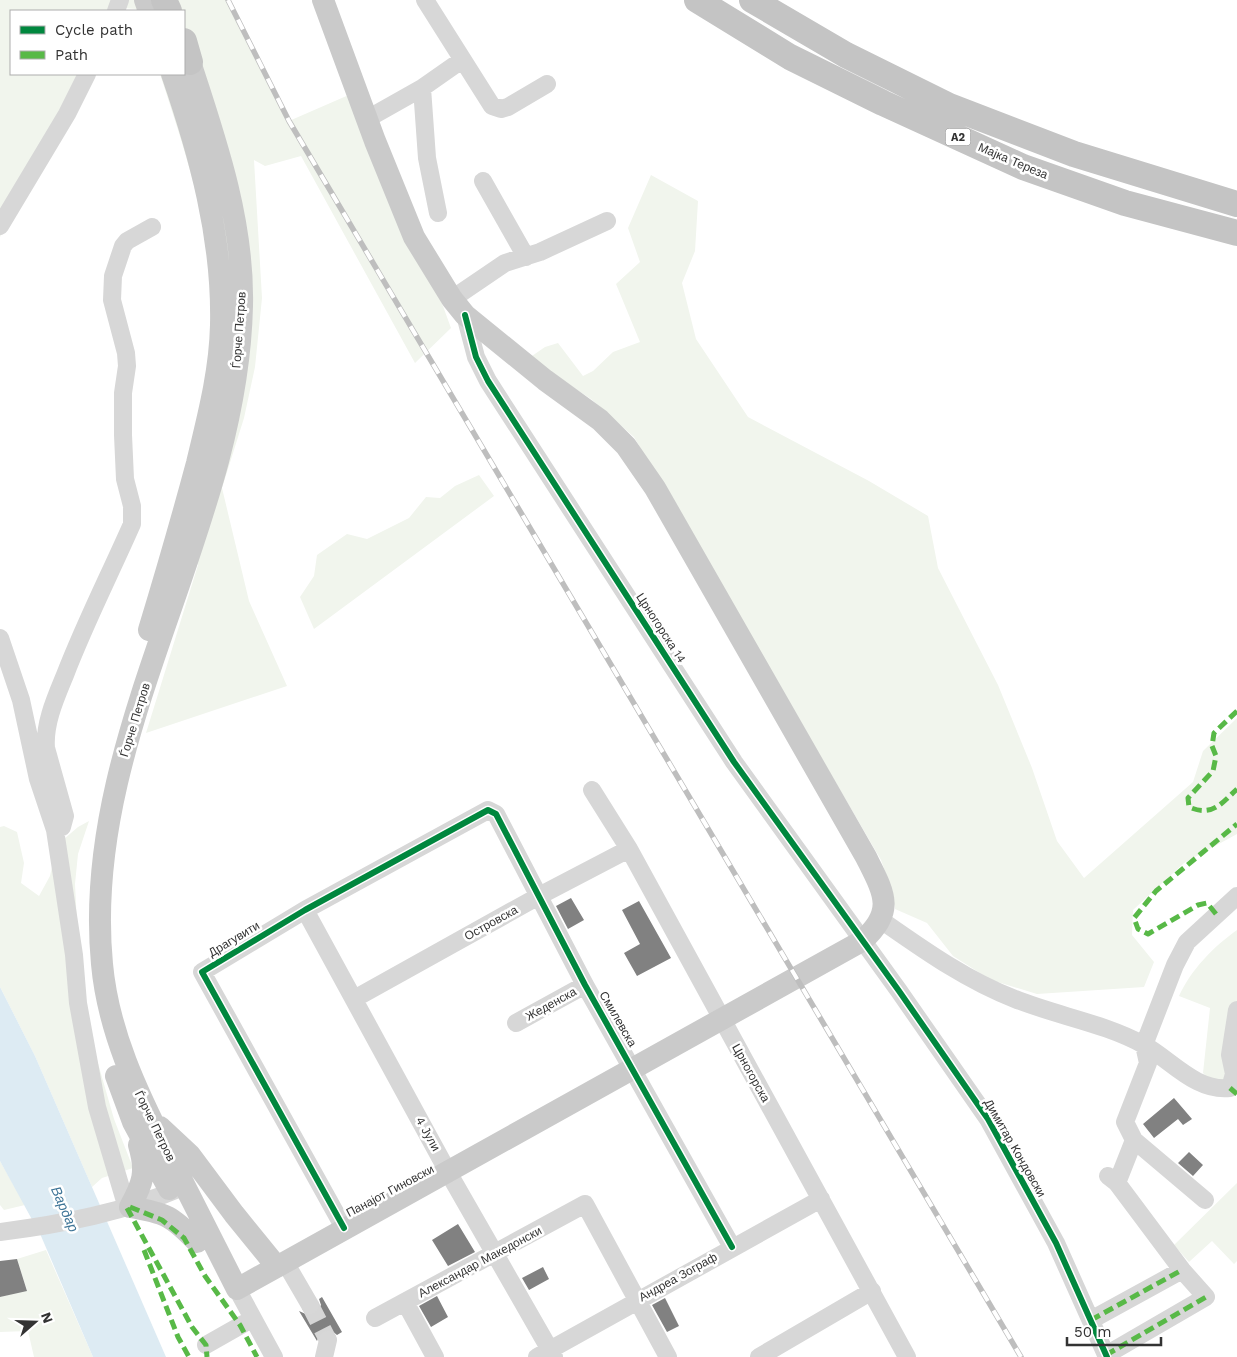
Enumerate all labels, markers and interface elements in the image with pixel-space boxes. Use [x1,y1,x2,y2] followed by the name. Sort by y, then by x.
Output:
[10,10,185,75] legend
[55,21,133,39] text: Cycle path
[55,46,88,64] text: Path
[946,128,970,146] road number: A2
[976,140,1050,182] street label: Мајка Тереза
[228,291,249,369] street label: Ѓорче Петров
[633,590,689,666] street label: Црногорска 14
[116,681,153,759] street label: Ѓорче Петров
[462,903,520,943] street label: Островска
[206,918,262,960] street label: Драгувити
[523,984,579,1024] street label: Жеденска
[597,989,640,1050] street label: Смилевска
[729,1041,773,1105] street label: Црногорска
[132,1088,179,1164] street label: Ѓорче Петров
[981,1097,1049,1199] street label: Димитар Кондовски
[413,1114,443,1154] street label: 4 Јули
[344,1162,436,1220] street label: Панајот Гиновски
[48,1184,82,1234] water label: Вардар
[416,1224,544,1300] street label: Αлександар Македонски
[636,1250,720,1304] street label: Андреа Зограф
[10,1297,60,1347] north arrow
[38,1310,57,1325] text: N
[1067,1314,1161,1346] scale bar
[1074,1323,1111,1341] text: 50 m

